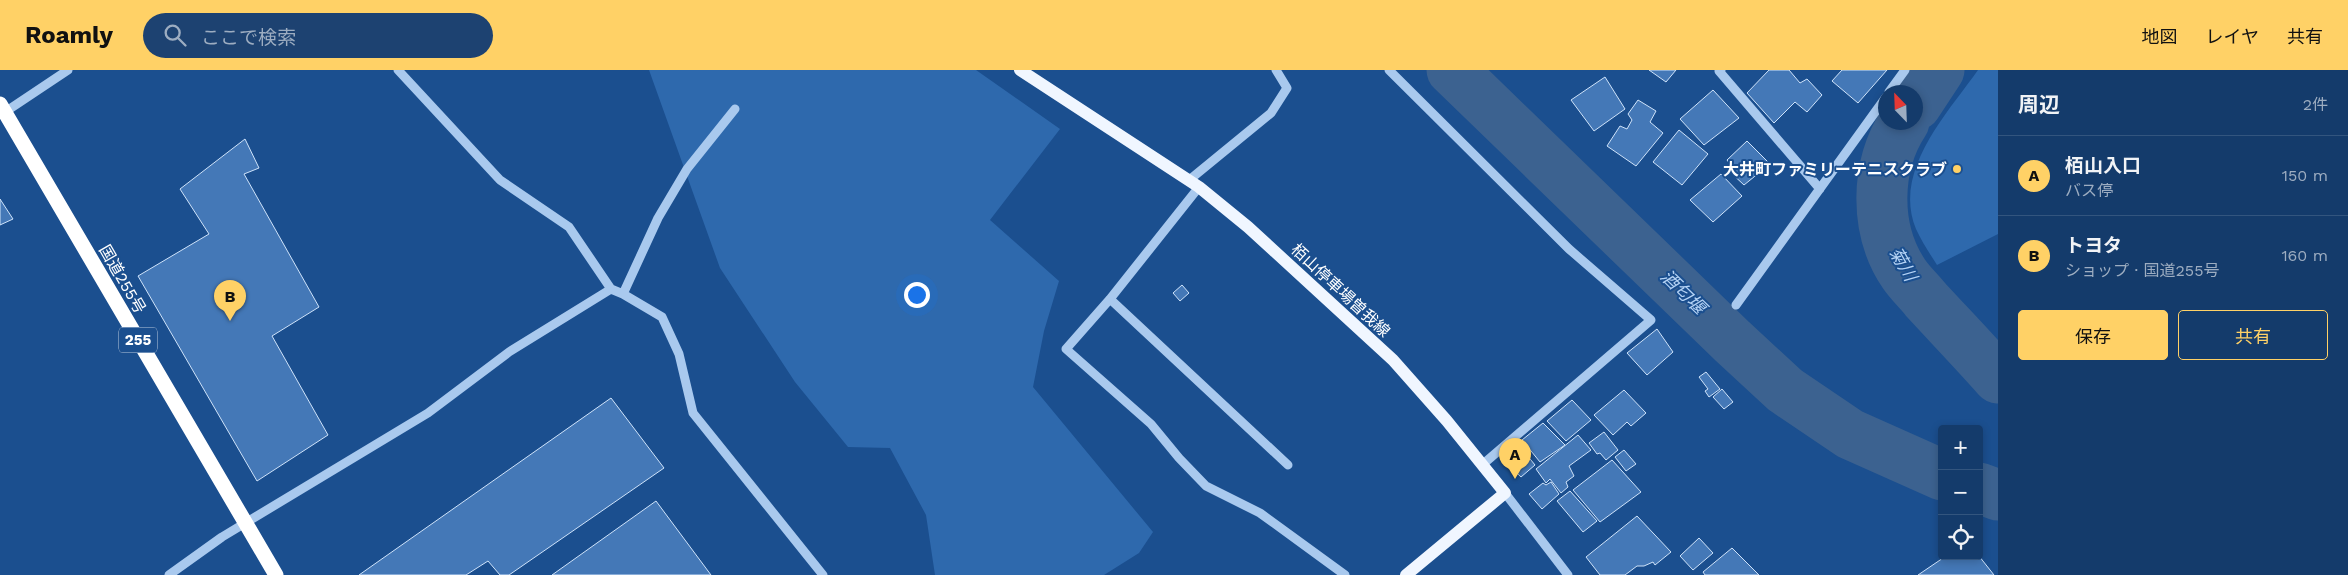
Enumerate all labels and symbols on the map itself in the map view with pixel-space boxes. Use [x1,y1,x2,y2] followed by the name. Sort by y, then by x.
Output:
[1878,85,1923,130] north arrow
[1723,160,1947,179] place label: 大井町ファミリーテニスクラブ
[1951,163,1963,175] marker: 大井町ファミリーテニスクラブ
[1287,240,1394,341] street label: 栢山停車場曽我線
[95,242,150,317] street label: 国道255号
[1885,243,1923,286] water label: 菊川
[1657,265,1712,320] water label: 酒匂堰
[214,280,246,321] pin: B
[904,282,930,308] your location
[119,328,157,352] road number: 255
[1499,438,1531,479] pin: A

